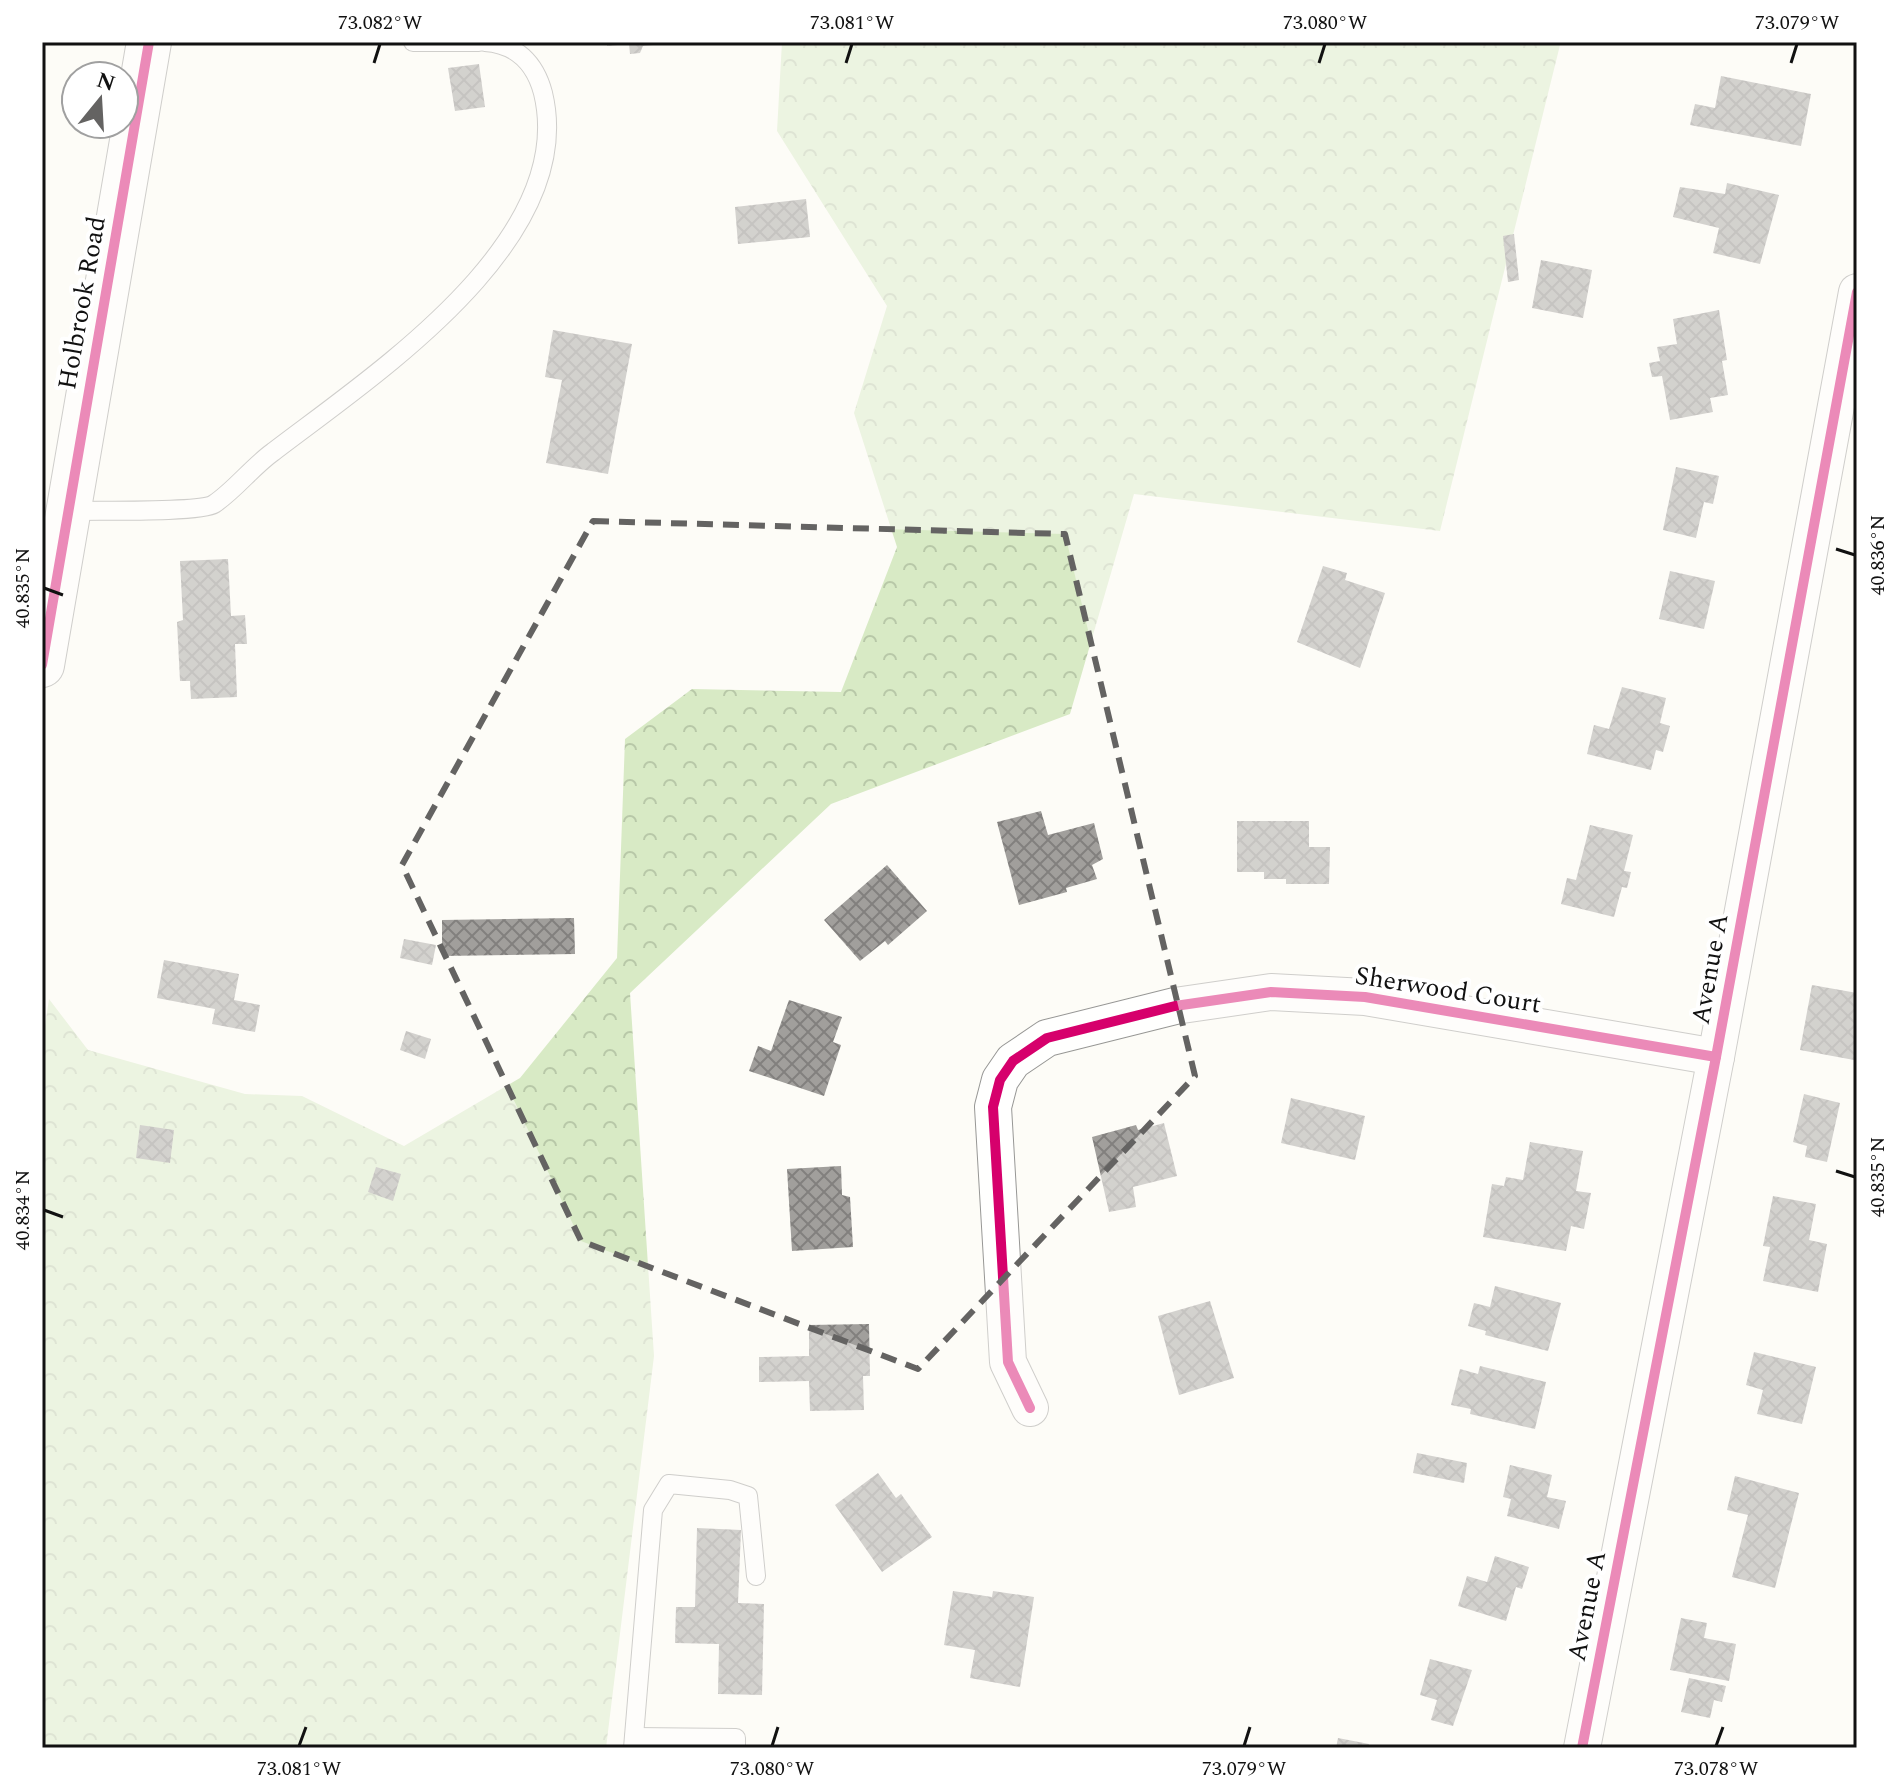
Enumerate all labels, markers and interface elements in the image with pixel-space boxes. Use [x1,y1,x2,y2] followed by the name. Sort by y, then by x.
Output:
[338,8,423,38] text: 73.082°W
[810,8,895,38] text: 73.081°W
[1283,8,1368,38] text: 73.080°W
[1755,8,1840,38] text: 73.079°W
[60,60,140,140] north arrow
[92,64,119,101] text: N
[47,213,117,393] street label: Holbrook Road
[1863,515,1893,595] text: 40.836°N
[8,548,38,628] text: 40.835°N
[1681,910,1739,1028] street label: Avenue A
[1352,956,1544,1024] street label: Sherwood Court
[1863,1137,1893,1217] text: 40.835°N
[8,1170,38,1250] text: 40.834°N
[1557,1547,1617,1665] street label: Avenue A
[257,1754,342,1784] text: 73.081°W
[730,1754,815,1784] text: 73.080°W
[1202,1754,1287,1784] text: 73.079°W
[1674,1754,1759,1784] text: 73.078°W

